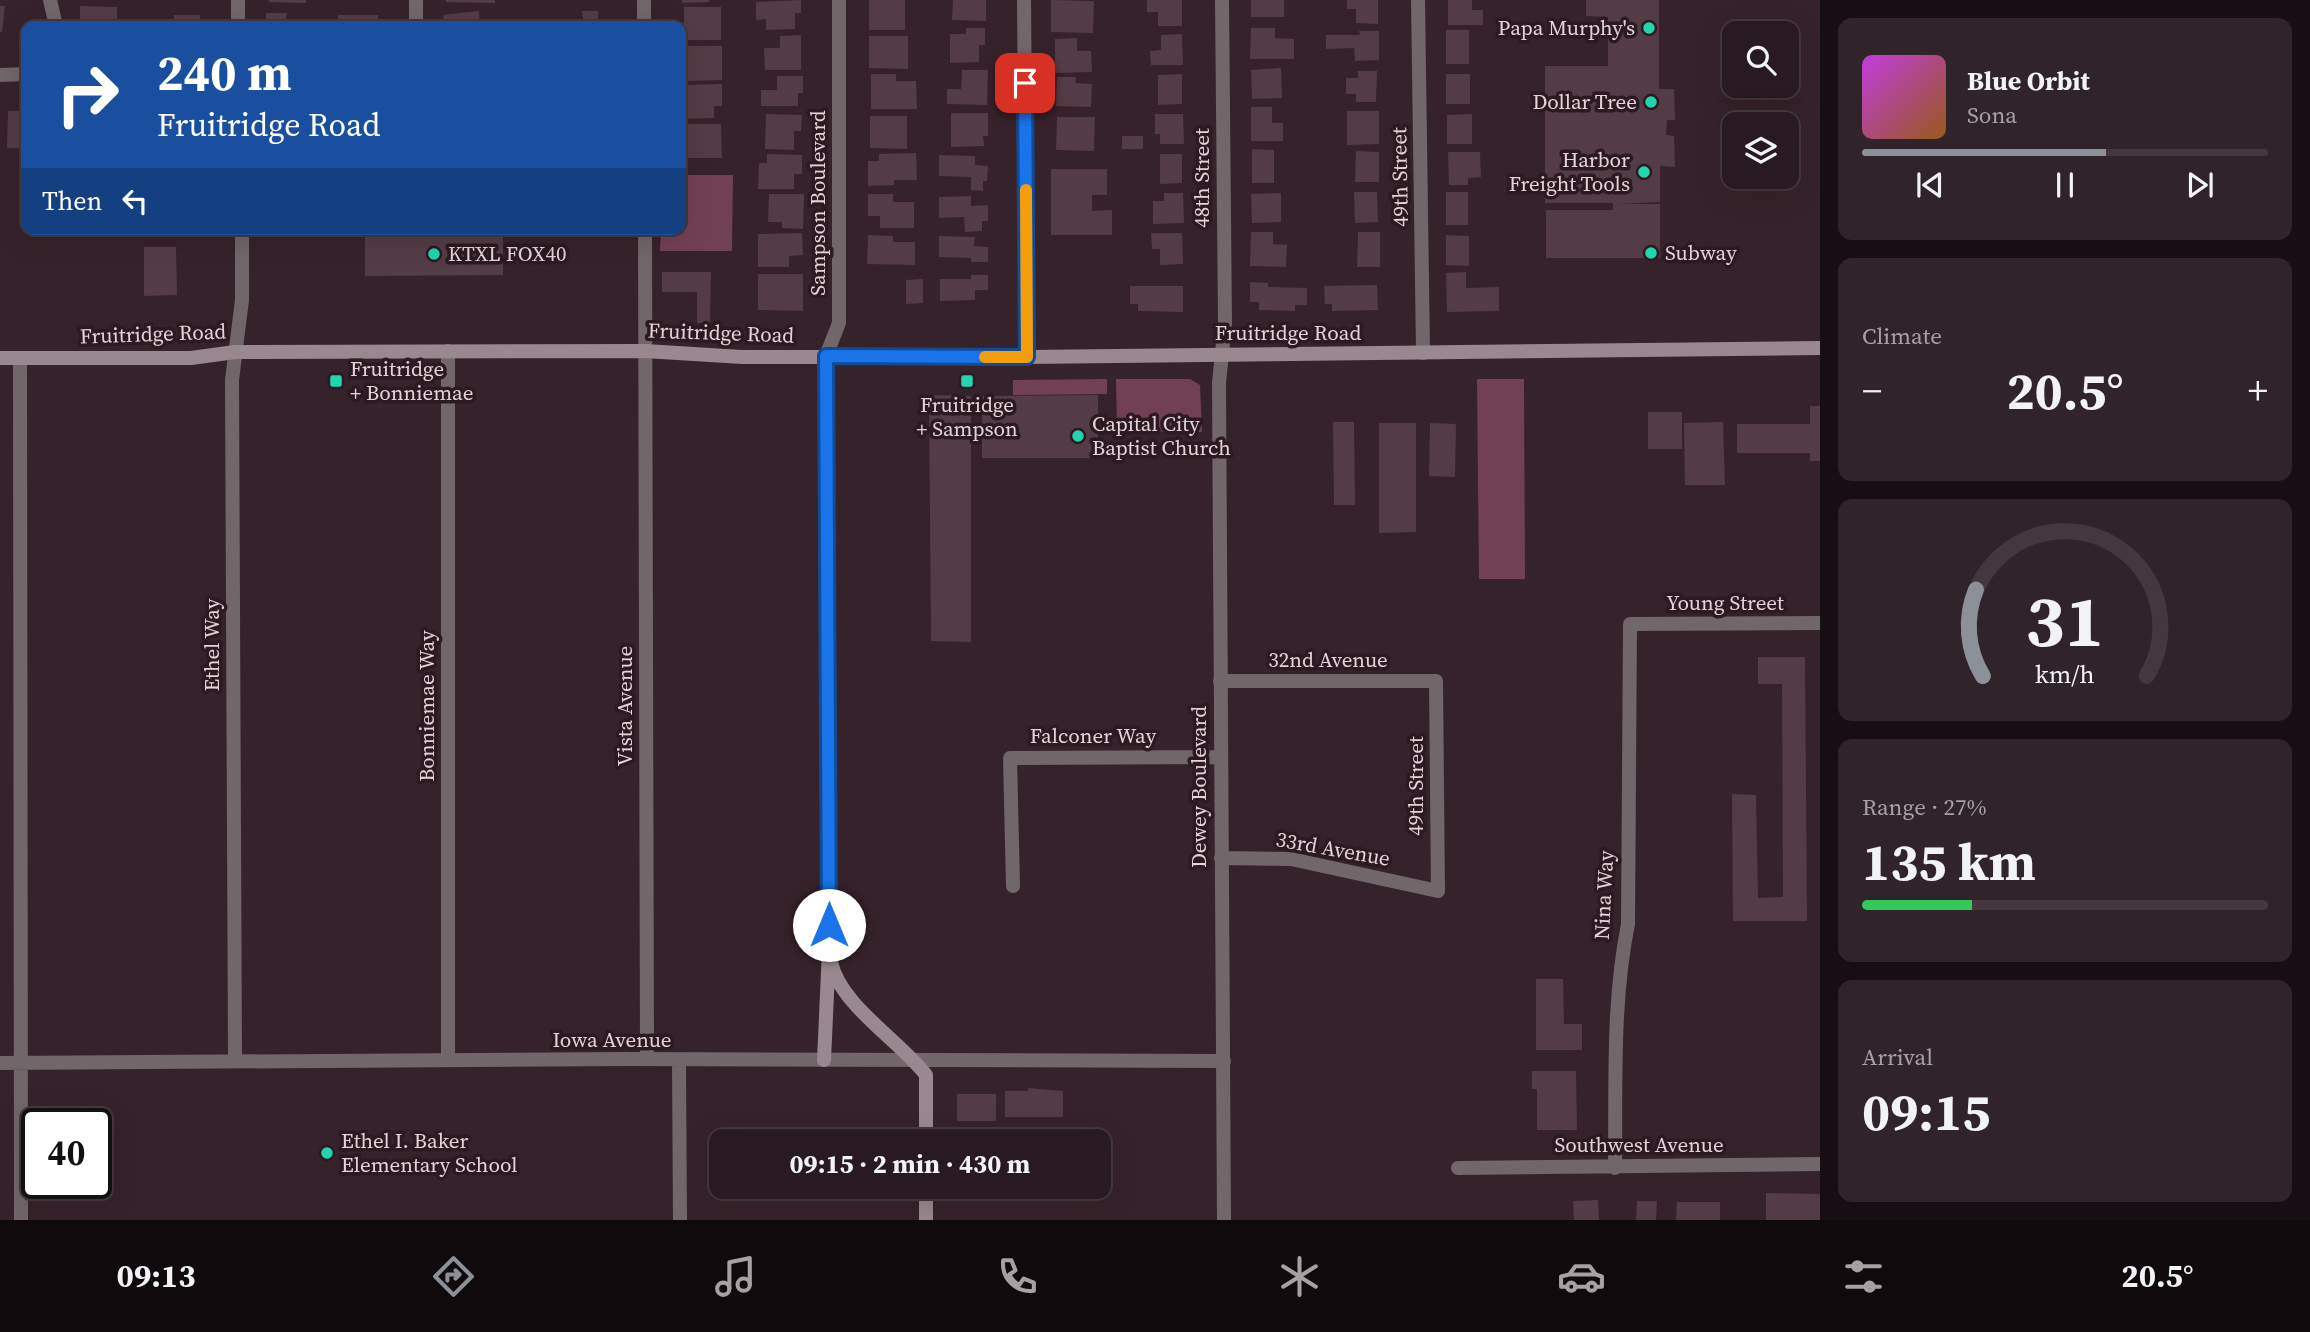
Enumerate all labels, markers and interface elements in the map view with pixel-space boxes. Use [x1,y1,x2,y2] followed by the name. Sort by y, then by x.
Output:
[1498,13,1635,42] place label: Papa Murphy's
[1641,20,1657,36] marker: Papa Murphy's
[1722,21,1799,189] map controls
[1722,21,1799,98] button: search
[157,39,292,106] text: 240 m
[42,49,133,140] icon: right
[995,53,1055,113] pin
[1967,63,2090,99] text: Blue Orbit
[1006,64,1044,102] icon: arrive
[1532,87,1637,116] place label: Dollar Tree
[1643,94,1659,110] marker: Dollar Tree
[1967,99,2017,131] text: Sona
[157,103,380,147] text: Fruitridge Road
[803,110,832,296] street label: Sampson Boulevard
[1722,112,1799,189] button: layers
[1384,127,1415,227] street label: 49th Street
[1187,128,1216,228] street label: 48th Street
[1509,145,1630,198] place label: Harbor Freight Tools
[1636,164,1652,180] marker: Harbor Freight Tools
[1911,166,1949,204] icon: previous
[2046,166,2084,204] icon: pause
[2181,166,2219,204] icon: next
[116,182,154,220] icon: left
[42,183,102,219] text: Then
[1665,238,1737,267] place label: Subway
[448,239,566,268] place label: KTXL FOX40
[1643,245,1659,261] marker: Subway
[426,246,442,262] marker: KTXL FOX40
[647,315,795,350] street label: Fruitridge Road
[79,316,227,351] street label: Fruitridge Road
[1215,318,1361,347] street label: Fruitridge Road
[1862,320,1942,352] text: Climate
[350,354,474,407] place label: Fruitridge + Bonniemae
[2006,355,2124,426] text: 20.5°
[1862,365,1882,417] text: −
[2248,365,2268,417] text: +
[328,373,344,389] marker: Fruitridge + Bonniemae
[959,373,975,389] marker: Fruitridge + Sampson
[916,390,1018,443] place label: Fruitridge + Sampson
[1092,409,1231,462] place label: Capital City Baptist Church
[1070,428,1086,444] marker: Capital City Baptist Church
[2026,571,2104,670] text: 31
[1666,588,1784,617] street label: Young Street
[197,598,226,692] street label: Ethel Way
[412,630,441,782] street label: Bonniemae Way
[1268,645,1388,674] street label: 32nd Avenue
[610,646,639,766] street label: Vista Avenue
[2035,657,2095,691] text: km/h
[1184,706,1213,868] street label: Dewey Boulevard
[1030,721,1157,750] street label: Falconer Way
[1401,736,1430,836] street label: 49th Street
[1862,791,1987,823] text: Range · 27%
[1274,824,1392,873] street label: 33rd Avenue
[1862,826,2036,897] text: 135 km
[1587,849,1620,940] street label: Nina Way
[792,888,866,962] position arrow
[552,1025,672,1054] street label: Iowa Avenue
[1862,1041,1933,1073] text: Arrival
[1862,1076,1990,1147] text: 09:15
[21,1108,112,1199] speed limit sign: 40
[341,1126,518,1179] place label: Ethel I. Baker Elementary School
[1554,1130,1724,1159] street label: Southwest Avenue
[319,1145,335,1161] marker: Ethel I. Baker Elementary School
[790,1146,1030,1182] text: 09:15 · 2 min · 430 m
[429,1252,478,1301] icon: directions
[711,1252,760,1301] icon: music
[993,1252,1042,1301] icon: phone
[1275,1252,1324,1301] icon: climate
[1557,1252,1606,1301] icon: car
[1839,1252,1888,1301] icon: filters
[117,1254,196,1298] text: 09:13
[2121,1254,2193,1298] text: 20.5°

